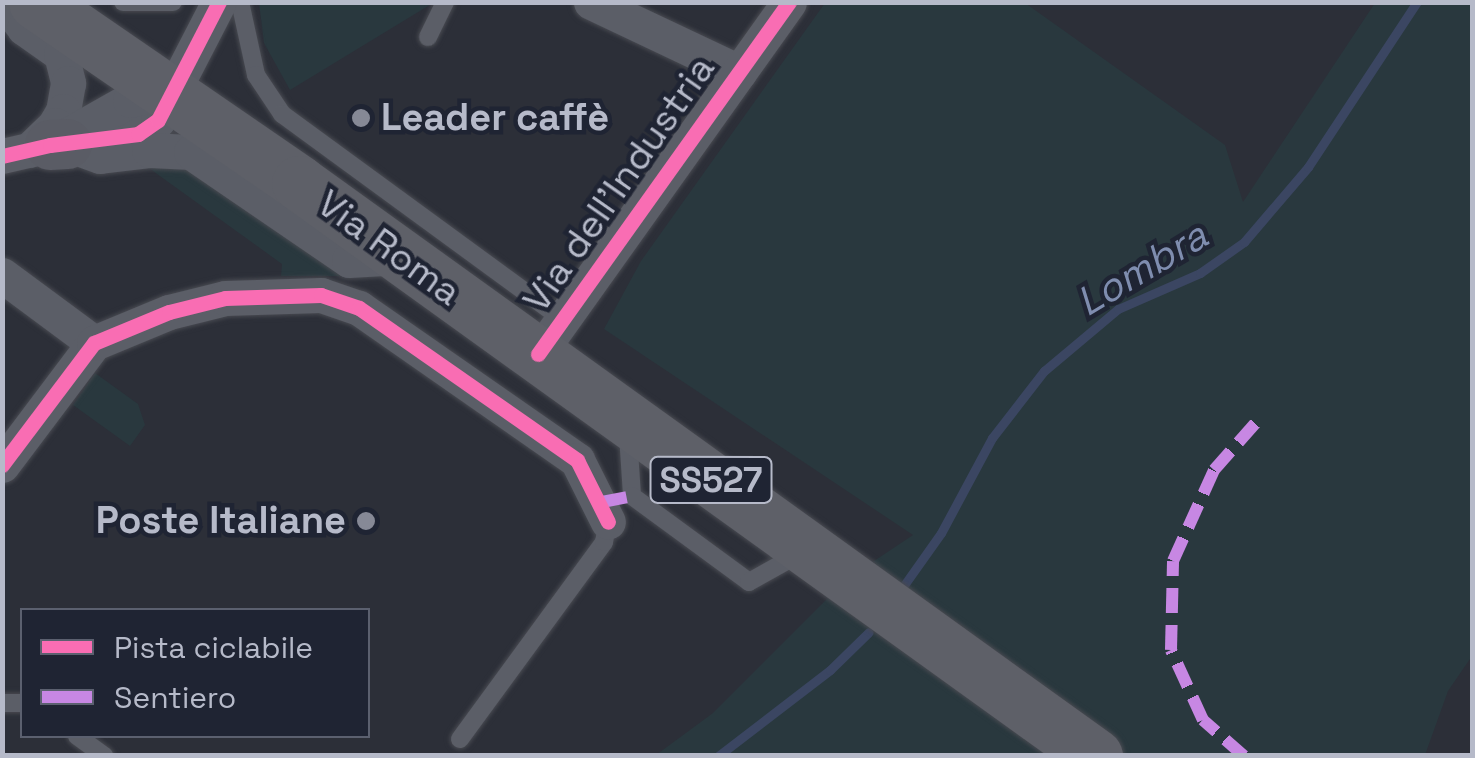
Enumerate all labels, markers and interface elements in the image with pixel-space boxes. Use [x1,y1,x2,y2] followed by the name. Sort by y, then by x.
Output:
[514,47,724,321] street label: Via dell'Industria
[381,95,609,141] place label: Leader caffè
[350,107,372,129] marker: Leader caffè
[308,181,470,315] street label: Via Roma
[1068,211,1216,327] water label: Lombra
[648,450,774,510] road number: SS527
[96,498,346,544] place label: Poste Italiane
[355,510,377,532] marker: Poste Italiane
[20,608,370,738] legend
[114,628,313,667] text: Pista ciclabile
[114,678,236,717] text: Sentiero

